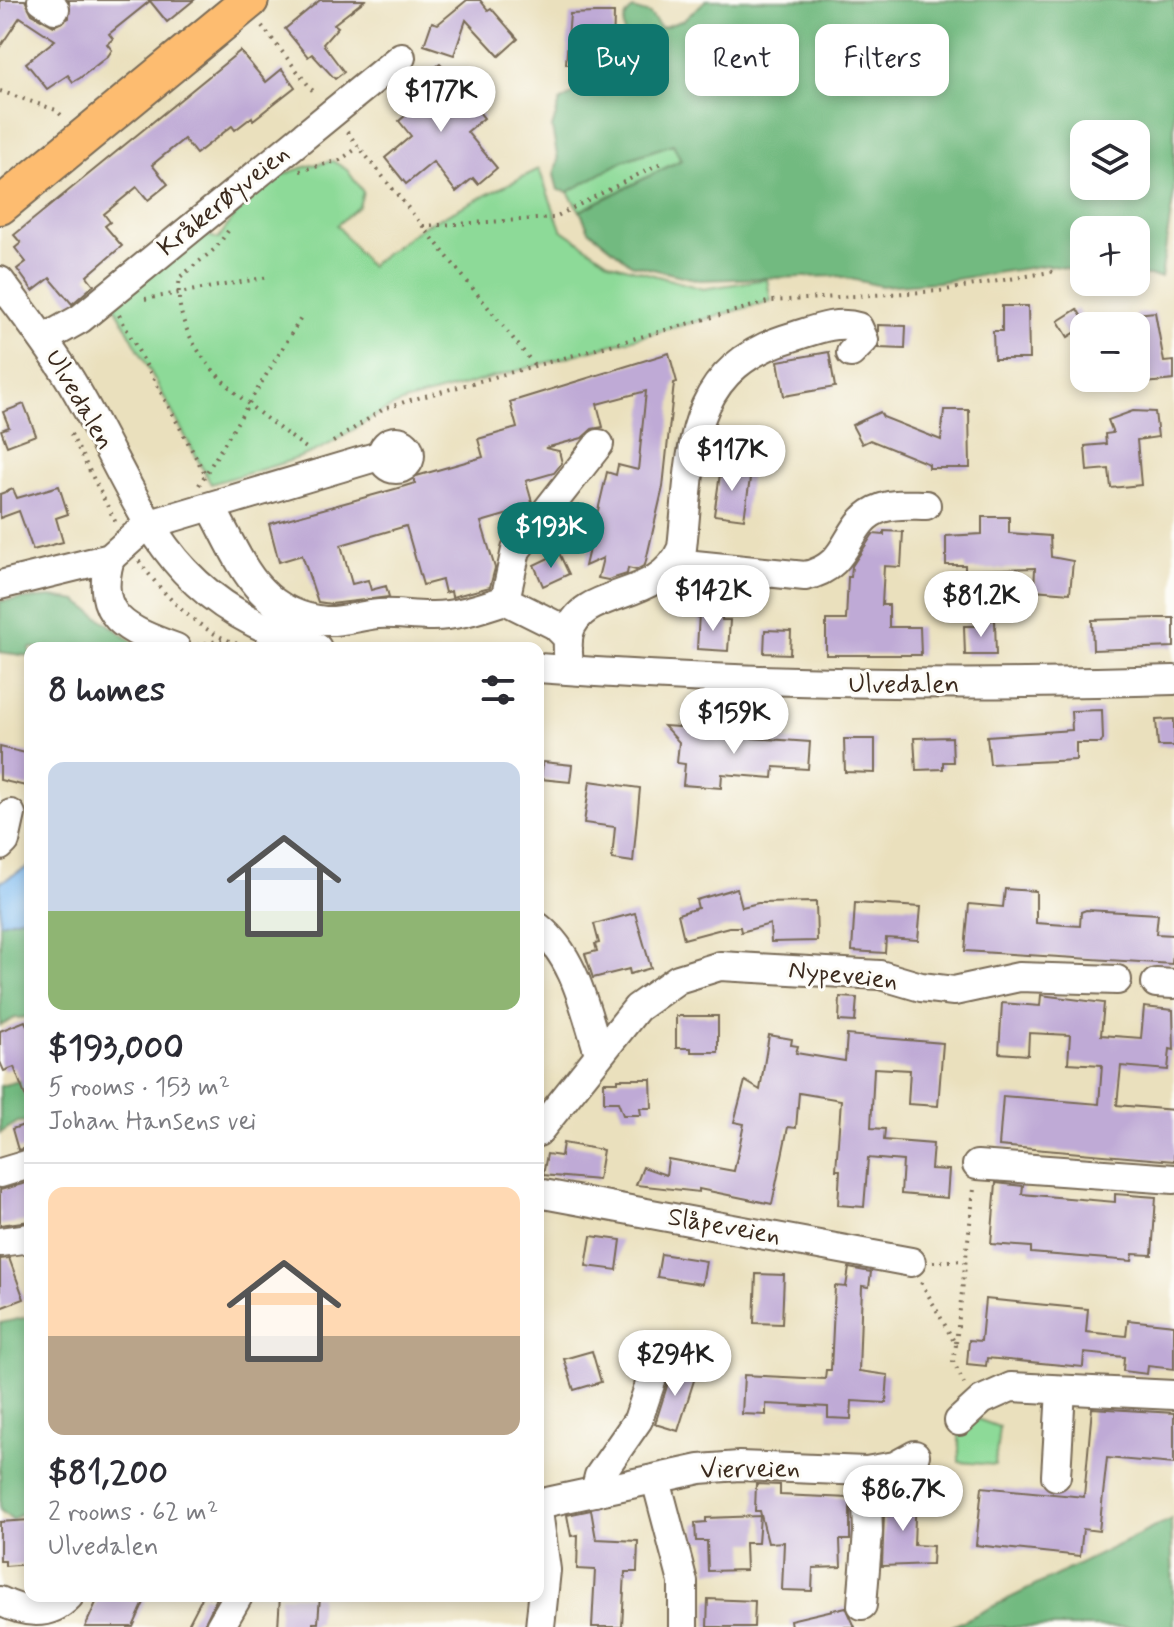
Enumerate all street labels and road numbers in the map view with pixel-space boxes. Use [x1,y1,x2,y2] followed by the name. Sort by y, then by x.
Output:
[151,137,297,265] street label: Kråkerøyveien
[37,344,121,456] street label: Ulvedalen
[849,668,959,702] street label: Ulvedalen
[787,953,899,999] street label: Nypeveien
[665,1200,783,1254] street label: Slåpeveien
[700,1452,800,1488] street label: Vierveien

